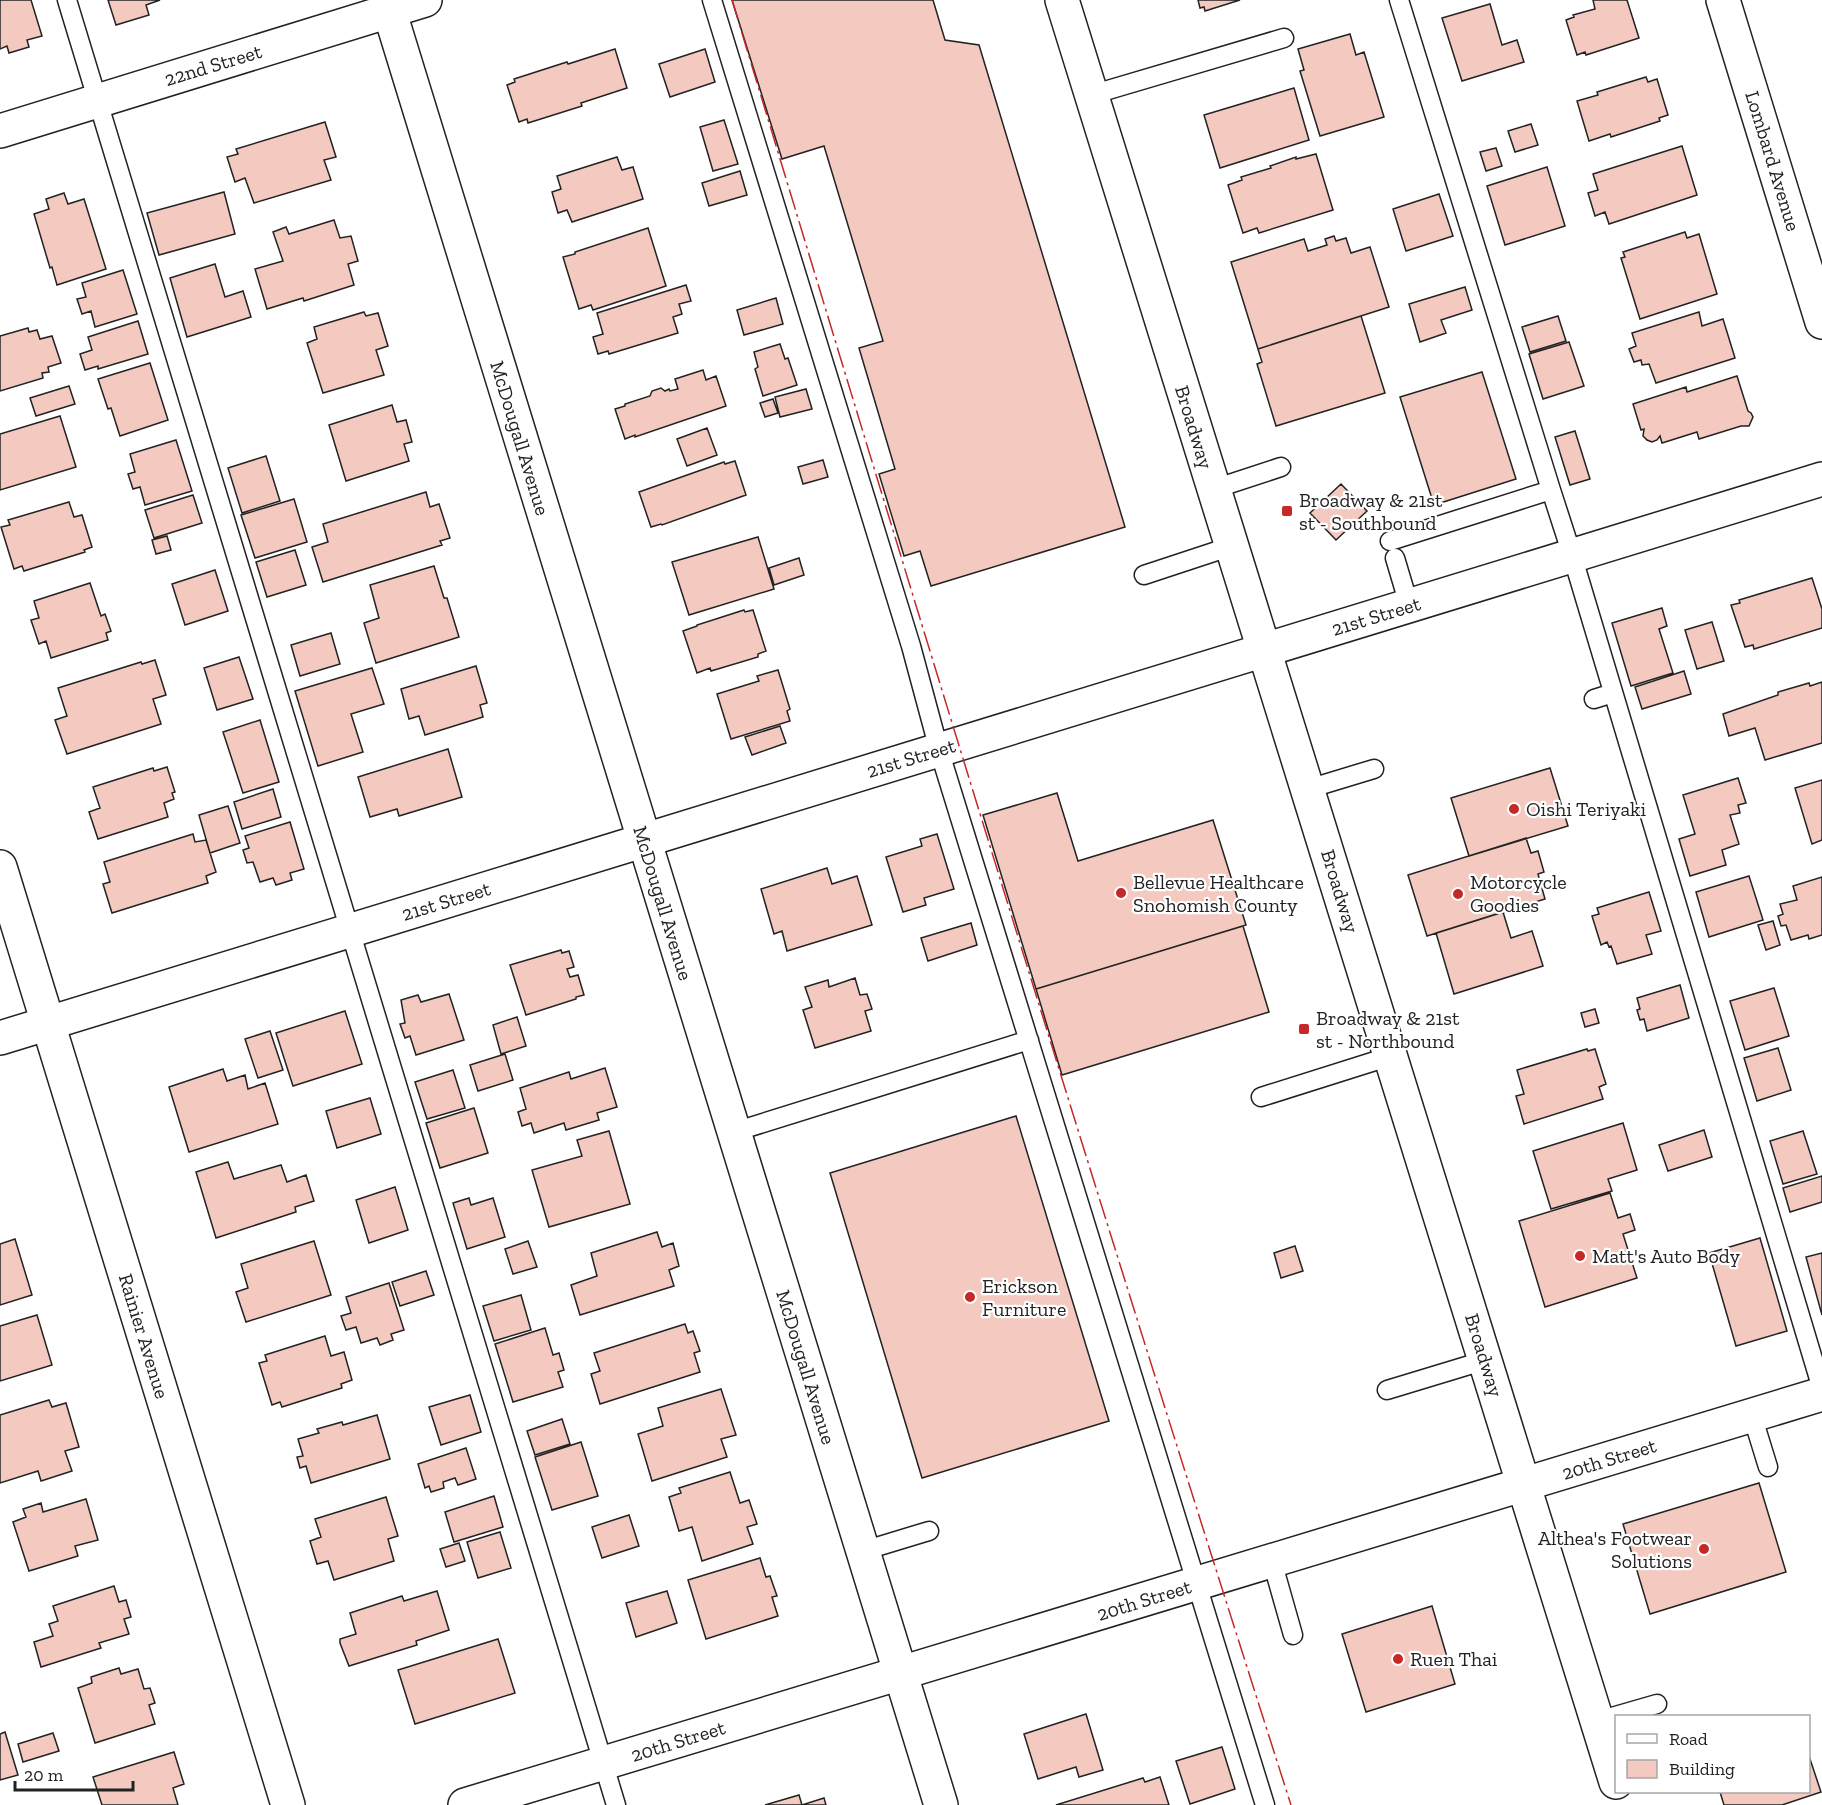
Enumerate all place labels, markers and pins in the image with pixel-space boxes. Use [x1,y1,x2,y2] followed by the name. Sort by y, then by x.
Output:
[1299,488,1443,535] place label: Broadway & 21st st - Southbound
[1280,504,1294,518] marker: Broadway & 21st st - Southbound
[1526,797,1646,821] place label: Oishi Teriyaki
[1507,802,1521,816] marker: Oishi Teriyaki
[1133,870,1304,917] place label: Bellevue Healthcare Snohomish County
[1470,870,1567,917] place label: Motorcycle Goodies
[1114,886,1128,900] marker: Bellevue Healthcare Snohomish County
[1451,887,1465,901] marker: Motorcycle Goodies
[1316,1006,1460,1053] place label: Broadway & 21st st - Northbound
[1297,1022,1311,1036] marker: Broadway & 21st st - Northbound
[1592,1244,1741,1268] place label: Matt's Auto Body
[1573,1249,1587,1263] marker: Matt's Auto Body
[982,1274,1066,1321] place label: Erickson Furniture
[963,1290,977,1304] marker: Erickson Furniture
[1538,1526,1692,1573] place label: Althea's Footwear Solutions
[1697,1542,1711,1556] marker: Althea's Footwear Solutions
[1410,1647,1498,1671] place label: Ruen Thai
[1391,1652,1405,1666] marker: Ruen Thai

